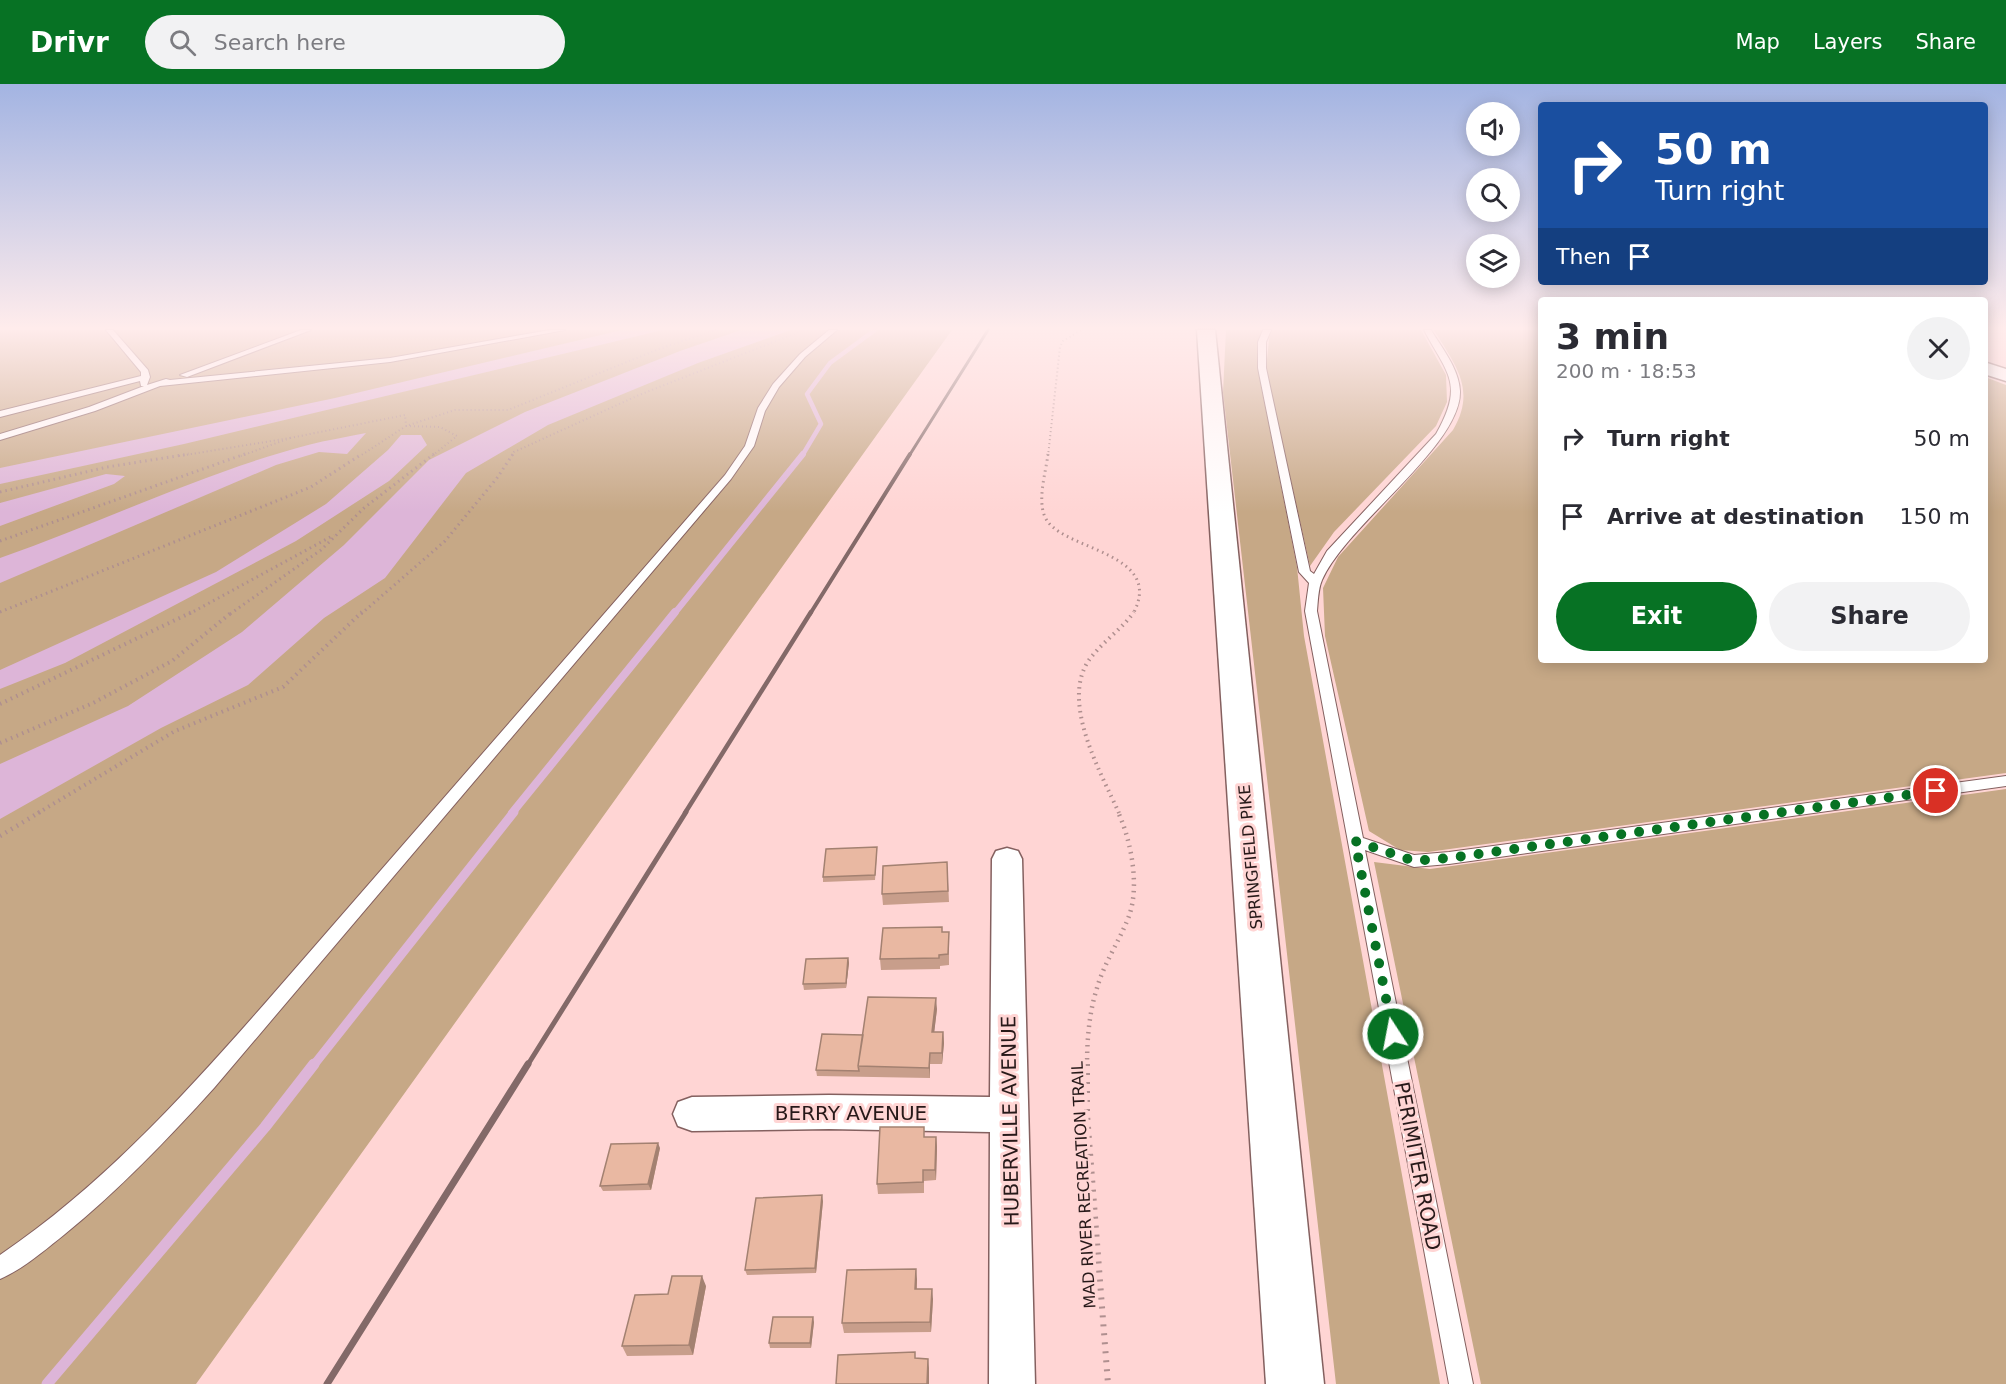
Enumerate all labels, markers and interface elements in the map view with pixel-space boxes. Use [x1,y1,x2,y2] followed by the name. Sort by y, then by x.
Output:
[145,15,565,69] search box
[30,26,109,59] text: Drivr
[166,26,199,59] icon: search
[214,30,346,55] text: Search here
[1736,30,1780,54] text: Map
[1813,30,1882,54] text: Layers
[1915,30,1976,54] text: Share
[1466,102,1520,288] map controls
[1466,102,1520,156] button: sound
[1655,125,1772,174] text: 50 m
[1556,126,1634,204] icon: right
[1466,168,1520,222] button: search
[1655,175,1784,206] text: Turn right
[1466,234,1520,288] button: layers
[1623,240,1656,273] icon: arrive
[1556,244,1611,269] text: Then
[1556,316,1669,357] text: 3 min
[1907,317,1970,380] button: close
[1556,359,1697,383] text: 200 m · 18:53
[1556,422,1589,455] icon: right
[1607,426,1730,451] text: Turn right
[1914,426,1970,451] text: 50 m
[1556,500,1589,533] icon: arrive
[1607,504,1864,529] text: Arrive at destination
[1900,504,1970,529] text: 150 m
[1556,582,1757,651] button: Exit
[1769,582,1970,651] button: Share
[1910,765,1961,816] pin
[1919,774,1952,807] icon: arrive
[1235,784,1266,930] street label: SPRINGFIELD PIKE
[1361,1002,1425,1066] position arrow
[996,1015,1024,1227] street label: HUBERVILLE AVENUE
[1068,1061,1099,1309] street label: MAD RIVER RECREATION TRAIL
[1390,1080,1446,1252] street label: PERIMITER ROAD
[775,1101,927,1125] street label: BERRY AVENUE

